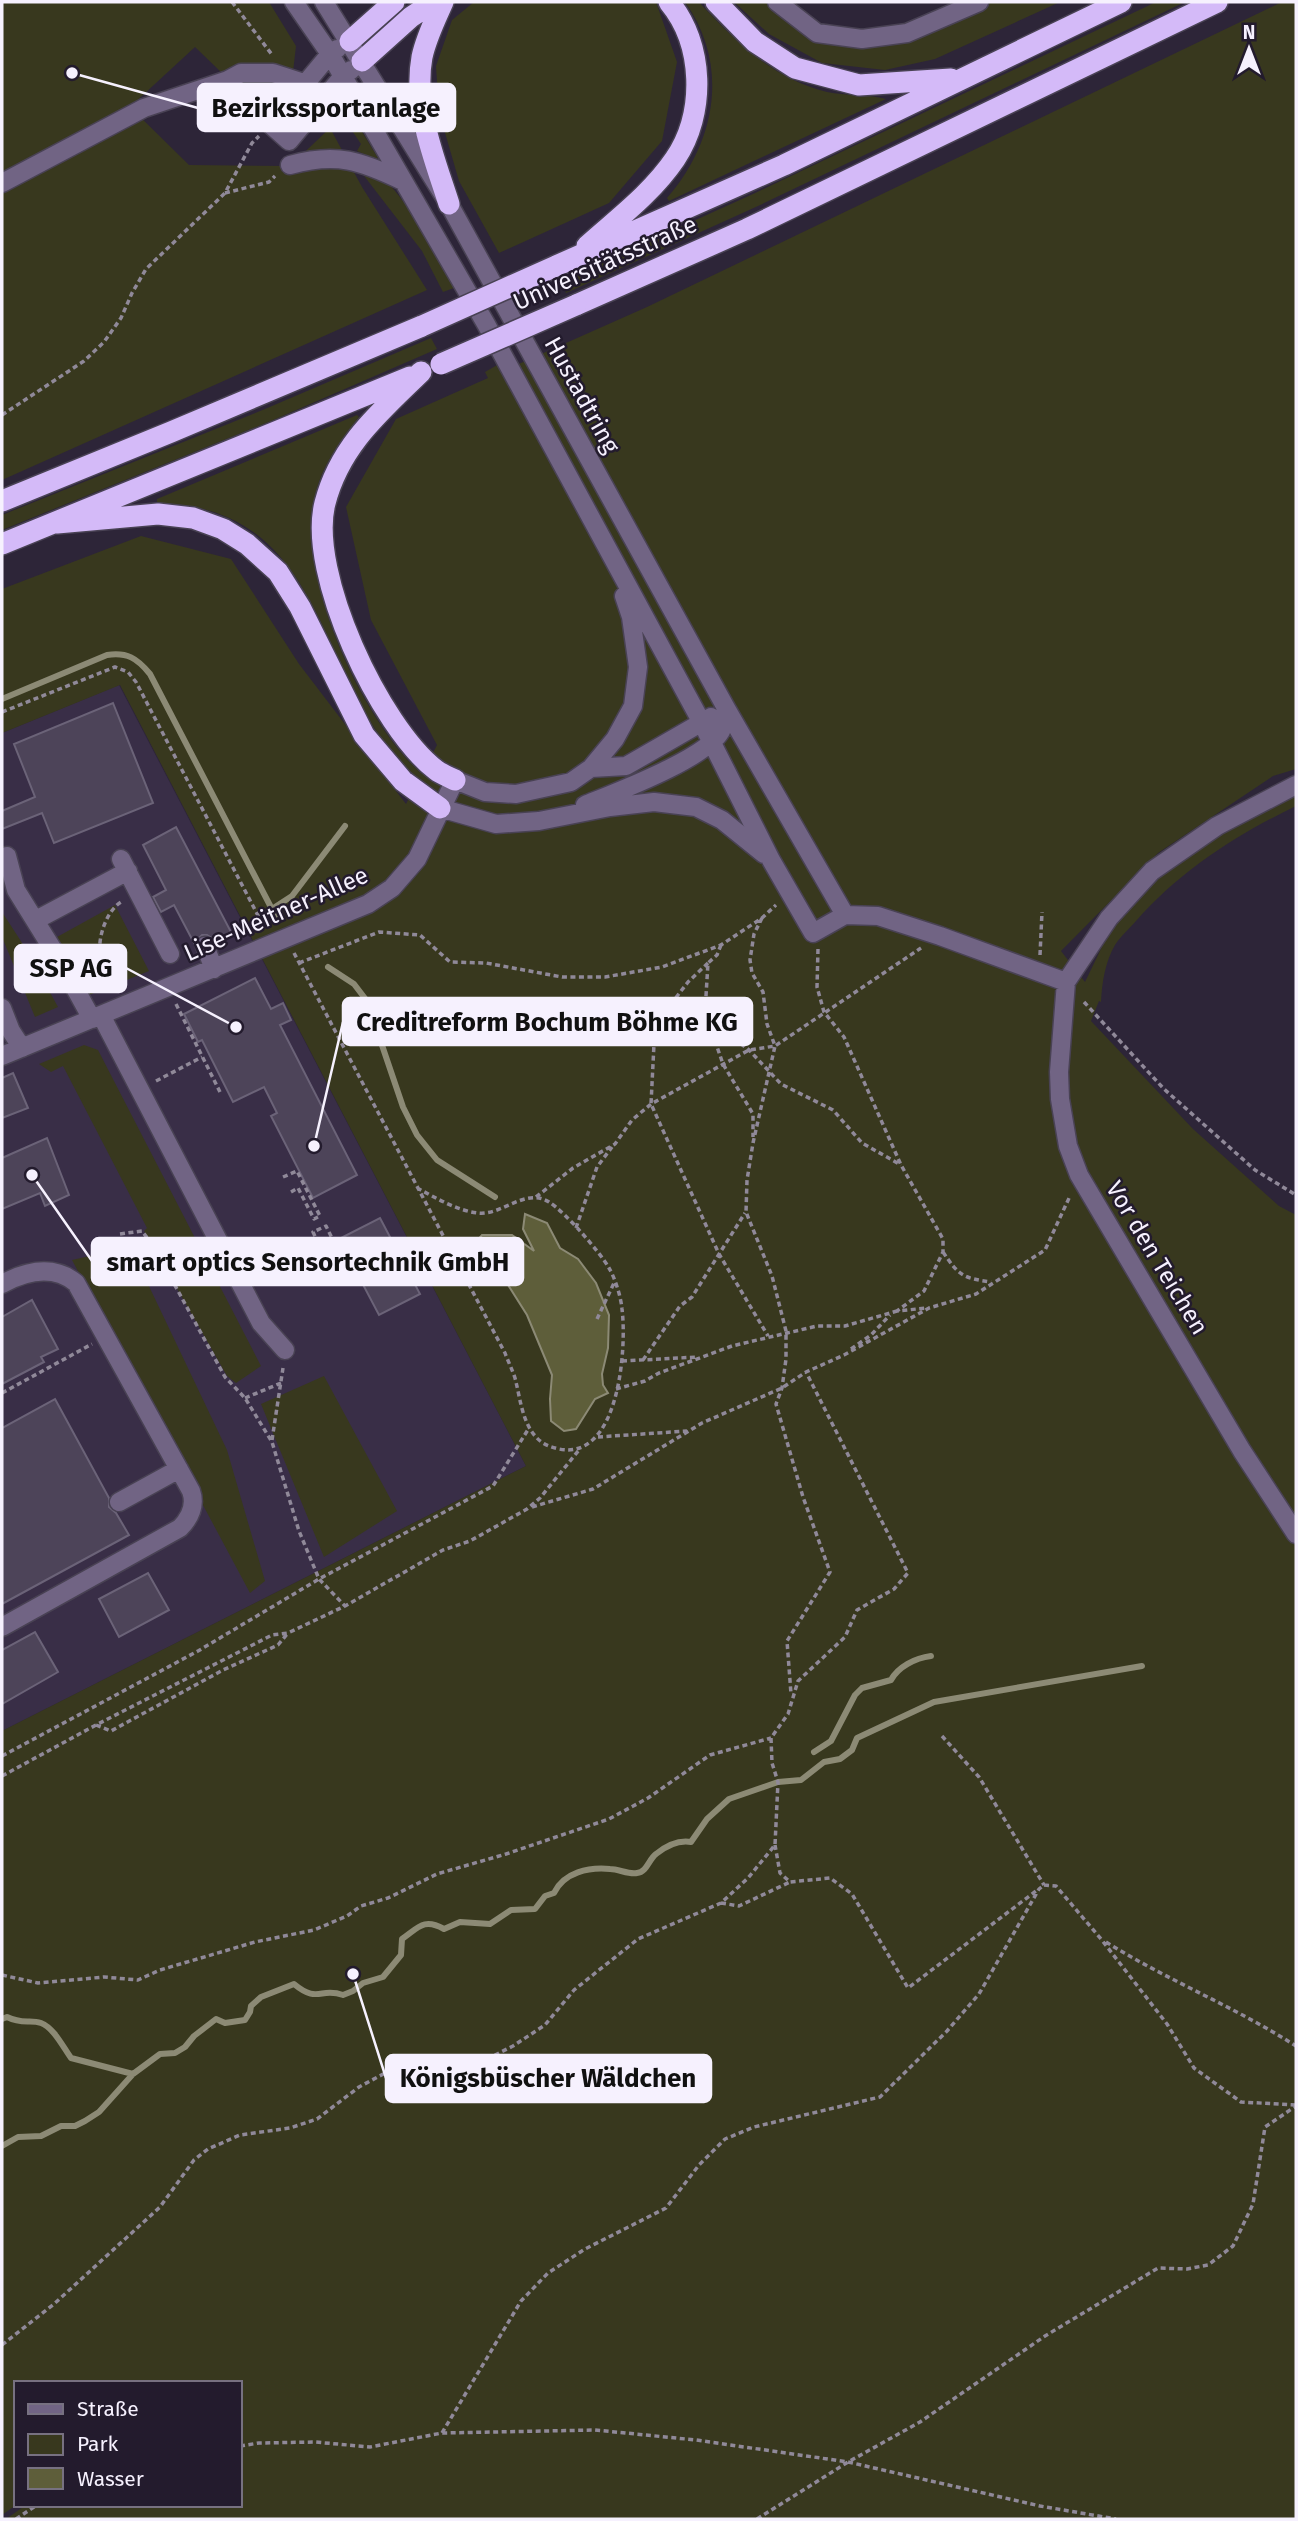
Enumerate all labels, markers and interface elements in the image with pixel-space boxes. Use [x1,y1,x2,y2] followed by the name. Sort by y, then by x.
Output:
[1214,14,1284,84] north arrow
[1243,21,1255,44] text: N
[198,84,455,131] callout: Bezirkssportanlage
[212,93,440,124] text: Bezirkssportanlage
[509,210,701,316] street label: Universitätsstraße
[539,332,626,458] street label: Hustadtring
[180,861,372,967] street label: Lise-Meitner-Allee
[15,945,126,992] callout: SSP AG
[29,953,113,984] text: SSP AG
[343,998,752,1045] callout: Creditreform Bochum Böhme KG
[356,1007,738,1038] text: Creditreform Bochum Böhme KG
[1100,1176,1214,1340] street label: Vor den Teichen
[92,1238,523,1285] callout: smart optics Sensortechnik GmbH
[107,1247,509,1278] text: smart optics Sensortechnik GmbH
[386,2055,711,2102] callout: Königsbüscher Wäldchen
[400,2063,696,2094] text: Königsbüscher Wäldchen
[14,2381,242,2507] legend
[77,2396,139,2422] text: Straße
[77,2431,119,2457] text: Park
[77,2466,144,2492] text: Wasser

